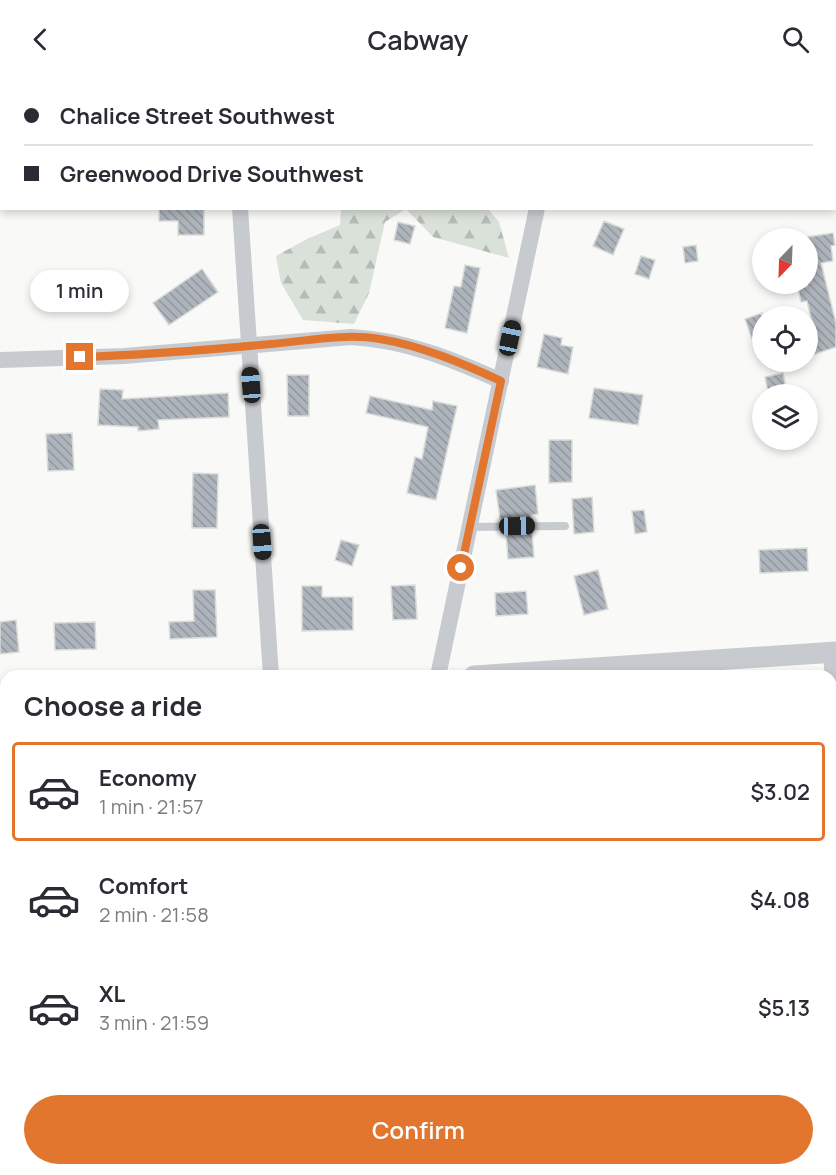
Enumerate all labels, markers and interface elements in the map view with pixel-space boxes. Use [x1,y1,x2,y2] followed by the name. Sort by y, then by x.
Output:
[368,21,468,58] text: Cabway
[24,23,57,56] icon: back
[779,23,812,56] icon: search
[60,101,335,131] text: Chalice Street Southwest
[60,159,364,189] text: Greenwood Drive Southwest
[752,228,818,294] north arrow
[752,228,818,450] map controls
[31,270,130,312] callout: 1 min
[56,277,103,304] text: 1 min
[752,306,818,372] button: locate
[497,319,523,357] car
[66,343,93,370] route end
[241,366,261,404] car
[752,384,818,450] button: layers
[499,517,535,535] car
[252,523,272,561] car
[447,554,474,581] route start
[24,687,202,724] text: Choose a ride
[99,763,197,793] text: Economy
[27,765,81,819] icon: car
[751,777,810,807] text: $3.02
[99,793,204,820] text: 1 min · 21:57
[99,871,188,901] text: Comfort
[27,873,81,927] icon: car
[750,885,810,915] text: $4.08
[99,901,209,928] text: 2 min · 21:58
[99,979,125,1009] text: XL
[27,981,81,1035] icon: car
[758,993,810,1023] text: $5.13
[99,1009,209,1036] text: 3 min · 21:59
[24,1095,813,1164] button: Confirm

